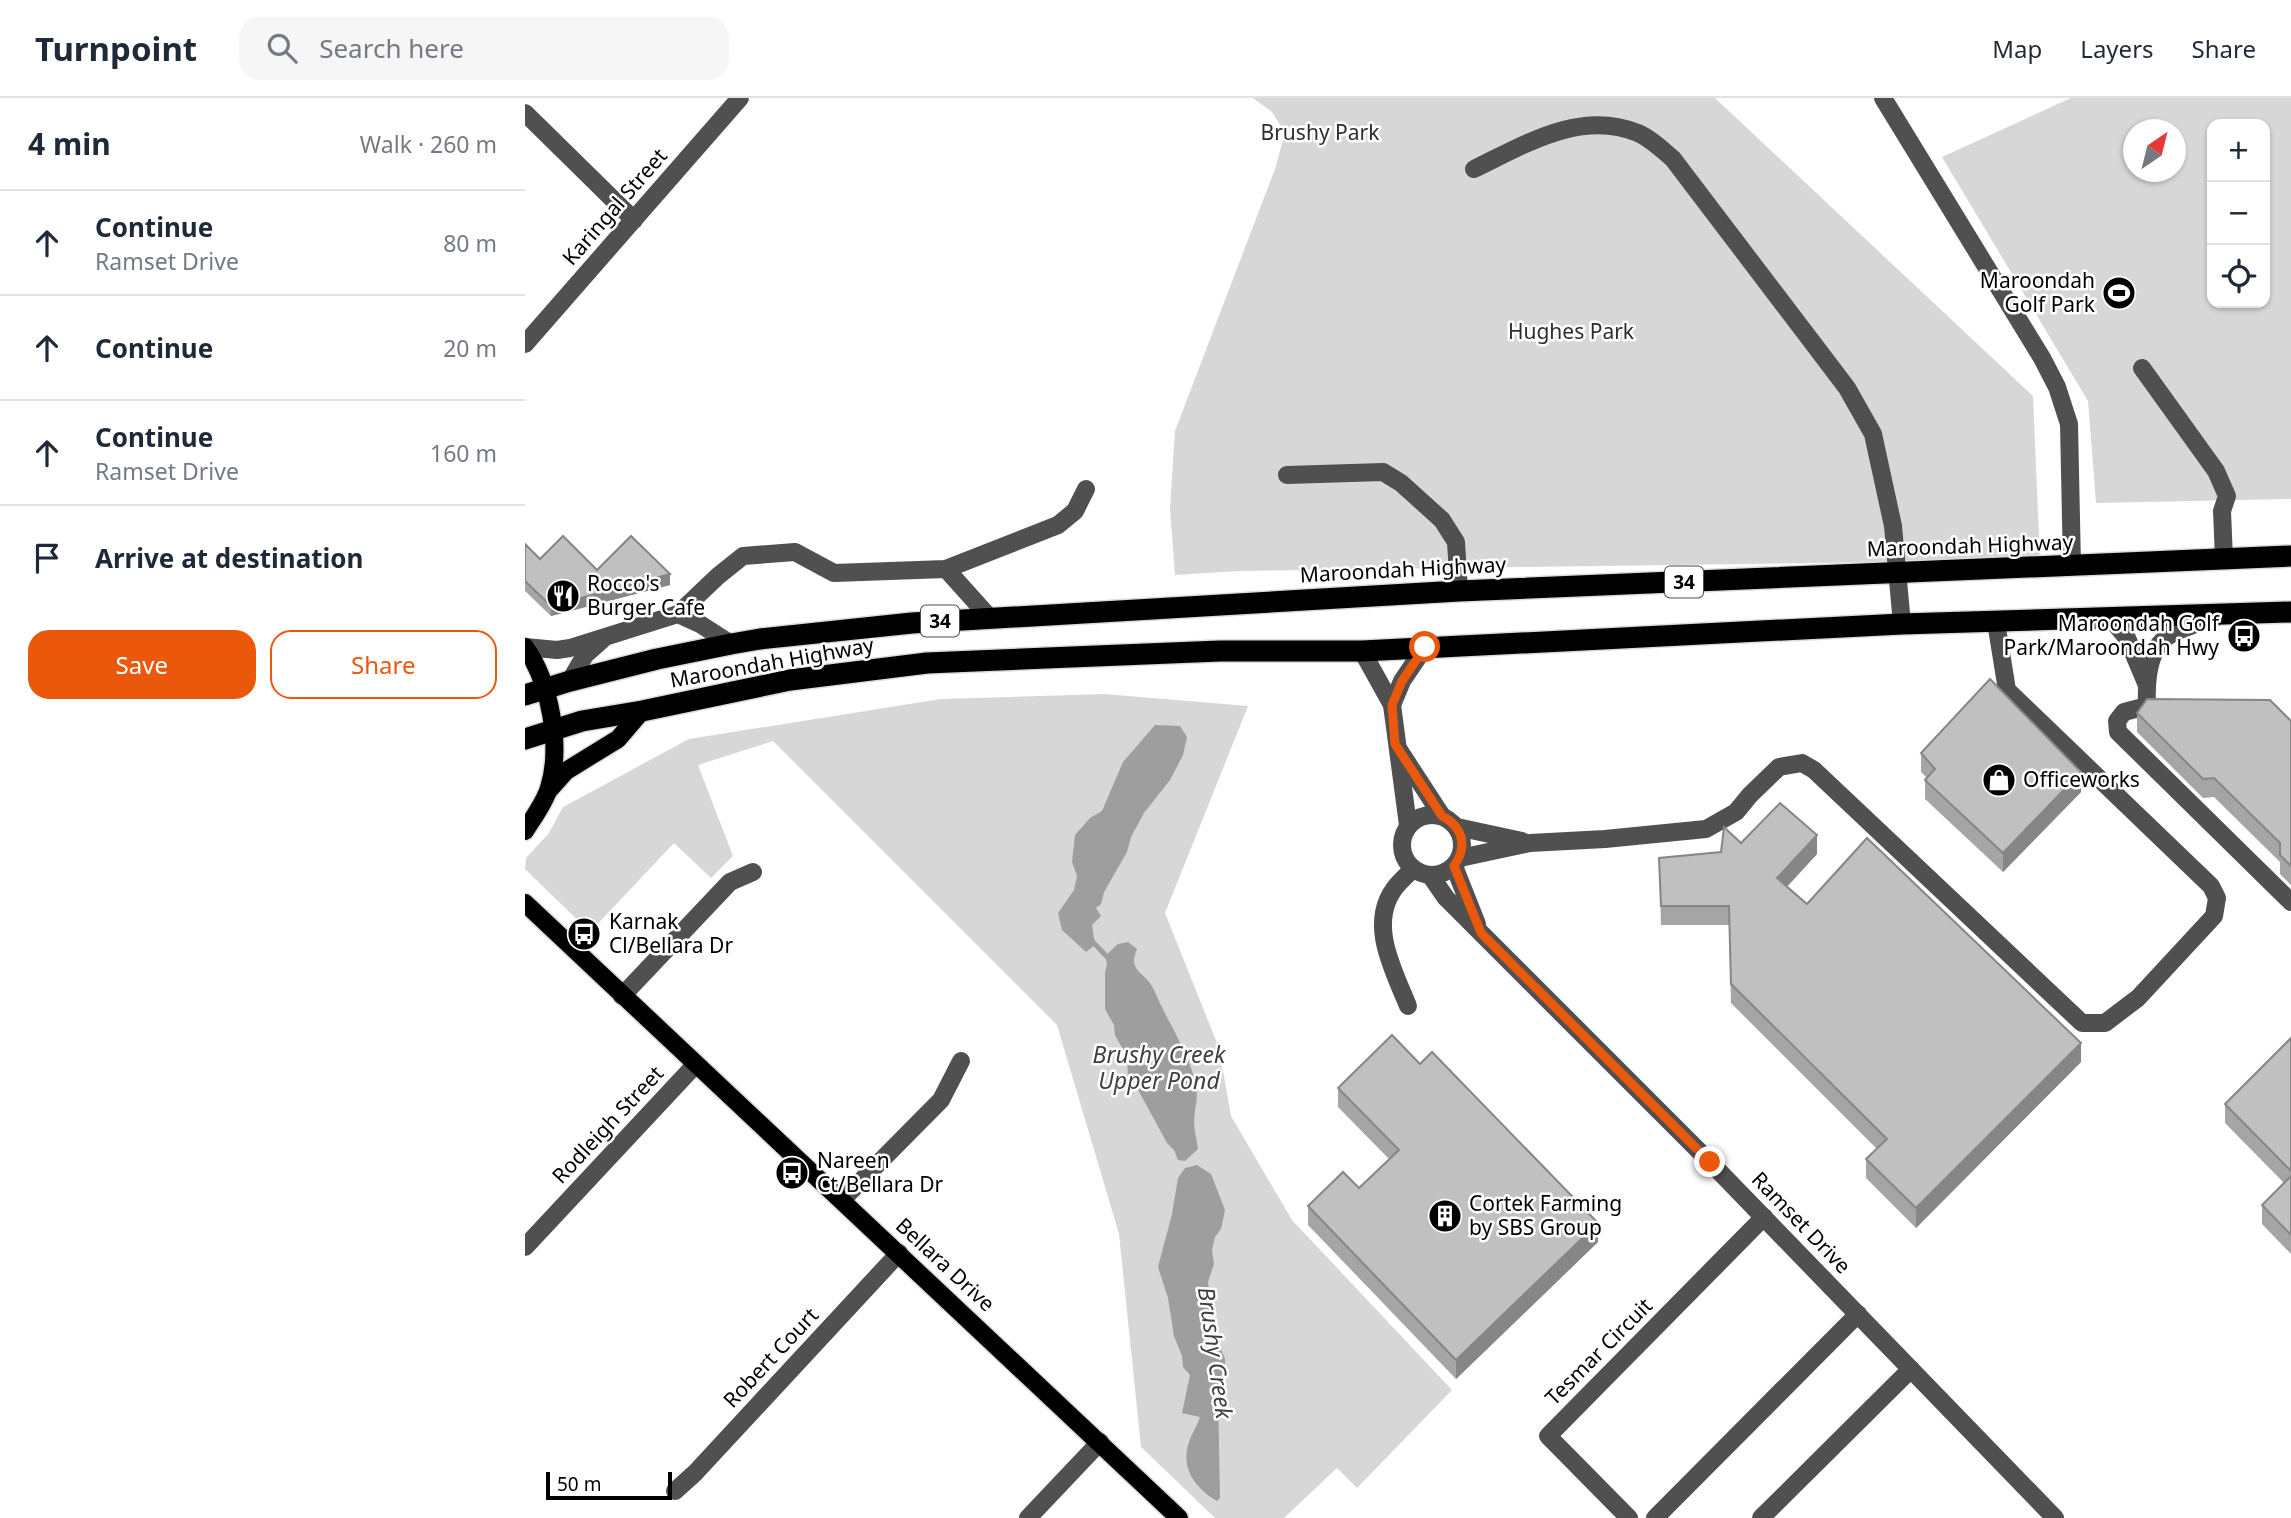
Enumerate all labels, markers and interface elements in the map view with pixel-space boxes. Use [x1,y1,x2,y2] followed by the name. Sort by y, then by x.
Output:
[239,17,729,80] search box
[35,26,197,71] text: Turnpoint
[263,29,301,67] icon: search
[319,30,464,66] text: Search here
[1992,32,2042,65] text: Map
[2080,32,2154,65] text: Layers
[2192,32,2256,65] text: Share
[1261,118,1380,146] park label: Brushy Park
[2123,119,2186,182] north arrow
[2207,119,2270,308] map controls
[2207,119,2270,182] button: +
[28,123,111,164] text: 4 min
[360,128,497,160] text: Walk · 260 m
[556,142,673,271] street label: Karingal Street
[2207,182,2270,245] button: −
[95,209,213,245] text: Continue
[28,224,66,262] icon: ahead
[443,227,497,259] text: 80 m
[95,245,239,277] text: Ramset Drive
[2207,245,2270,308] button: locate
[1980,266,2096,318] place label: Maroondah Golf Park
[2100,274,2138,312] sports icon: Maroondah Golf Park
[1508,317,1635,345] park label: Hughes Park
[28,329,66,367] icon: ahead
[95,330,213,366] text: Continue
[443,332,497,364] text: 20 m
[95,419,213,455] text: Continue
[28,434,66,472] icon: ahead
[430,437,497,469] text: 160 m
[95,455,239,487] text: Ramset Drive
[1866,527,2074,563] street label: Maroondah Highway
[28,539,66,577] icon: arrive
[95,540,364,576] text: Arrive at destination
[1299,550,1507,588] street label: Maroondah Highway
[1665,566,1703,597] road number: 34
[587,569,705,621] place label: Rocco's Burger Cafe
[544,577,582,615] restaurant icon: Rocco's Burger Cafe
[921,606,959,636] road number: 34
[2003,609,2221,661] place label: Maroondah Golf Park/Maroondah Hwy
[2225,617,2263,655] bus stop icon: Maroondah Golf Park/Maroondah Hwy
[28,630,256,699] button: Save
[270,630,497,699] button: Share
[668,630,876,694] street label: Maroondah Highway
[1409,631,1440,662] route start
[1980,761,2018,799] shop icon: Officeworks
[2023,765,2140,793] place label: Officeworks
[609,907,733,959] place label: Karnak Cl/Bellara Dr
[565,915,603,953] bus stop icon: Karnak Cl/Bellara Dr
[1093,1038,1227,1096] water label: Brushy Creek Upper Pond
[545,1059,669,1189] street label: Rodleigh Street
[817,1146,944,1198] place label: Nareen Ct/Bellara Dr
[1694,1146,1725,1177] route end
[773,1154,811,1192] bus stop icon: Nareen Ct/Bellara Dr
[1746,1165,1857,1279] street label: Ramset Drive
[1469,1189,1622,1241] place label: Cortek Farming by SBS Group
[1426,1197,1464,1235] building icon: Cortek Farming by SBS Group
[890,1211,1001,1317] street label: Bellara Drive
[1191,1285,1241,1422] water label: Brushy Creek
[1539,1291,1658,1411] street label: Tesmar Circuit
[717,1301,824,1413] street label: Robert Court
[546,1469,672,1501] scale bar
[557,1471,601,1497] text: 50 m

